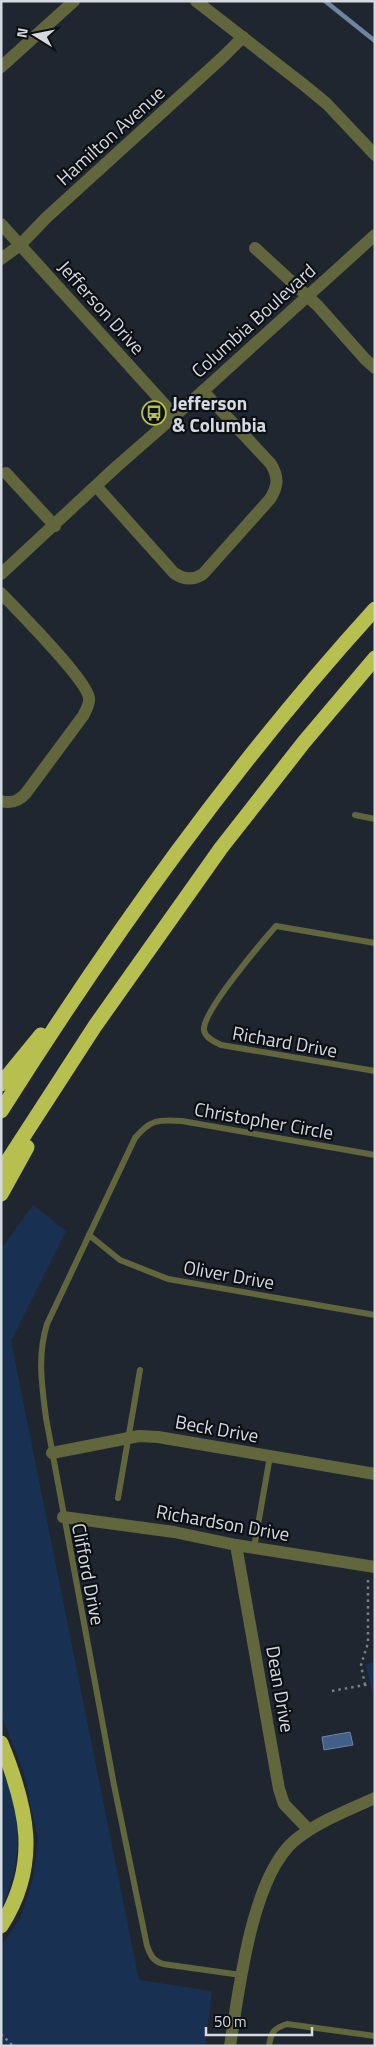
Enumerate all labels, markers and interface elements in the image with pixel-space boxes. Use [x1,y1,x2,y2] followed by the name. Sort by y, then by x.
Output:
[10,10,60,60] north arrow
[11,26,33,39] text: N
[49,78,171,192] street label: Hamilton Avenue
[52,253,152,361] street label: Jefferson Drive
[184,256,322,384] street label: Columbia Boulevard
[172,388,267,439] place label: Jefferson & Columbia
[141,400,167,426] bus stop icon: Jefferson & Columbia
[230,1018,340,1064] street label: Richard Drive
[192,1094,336,1146] street label: Christopher Circle
[181,1252,277,1296] street label: Oliver Drive
[173,1406,261,1450] street label: Beck Drive
[154,1496,292,1548] street label: Richardson Drive
[65,1520,113,1628] street label: Clifford Drive
[259,1643,303,1735] street label: Dean Drive
[206,2004,312,2036] scale bar
[214,2010,247,2033] text: 50 m

